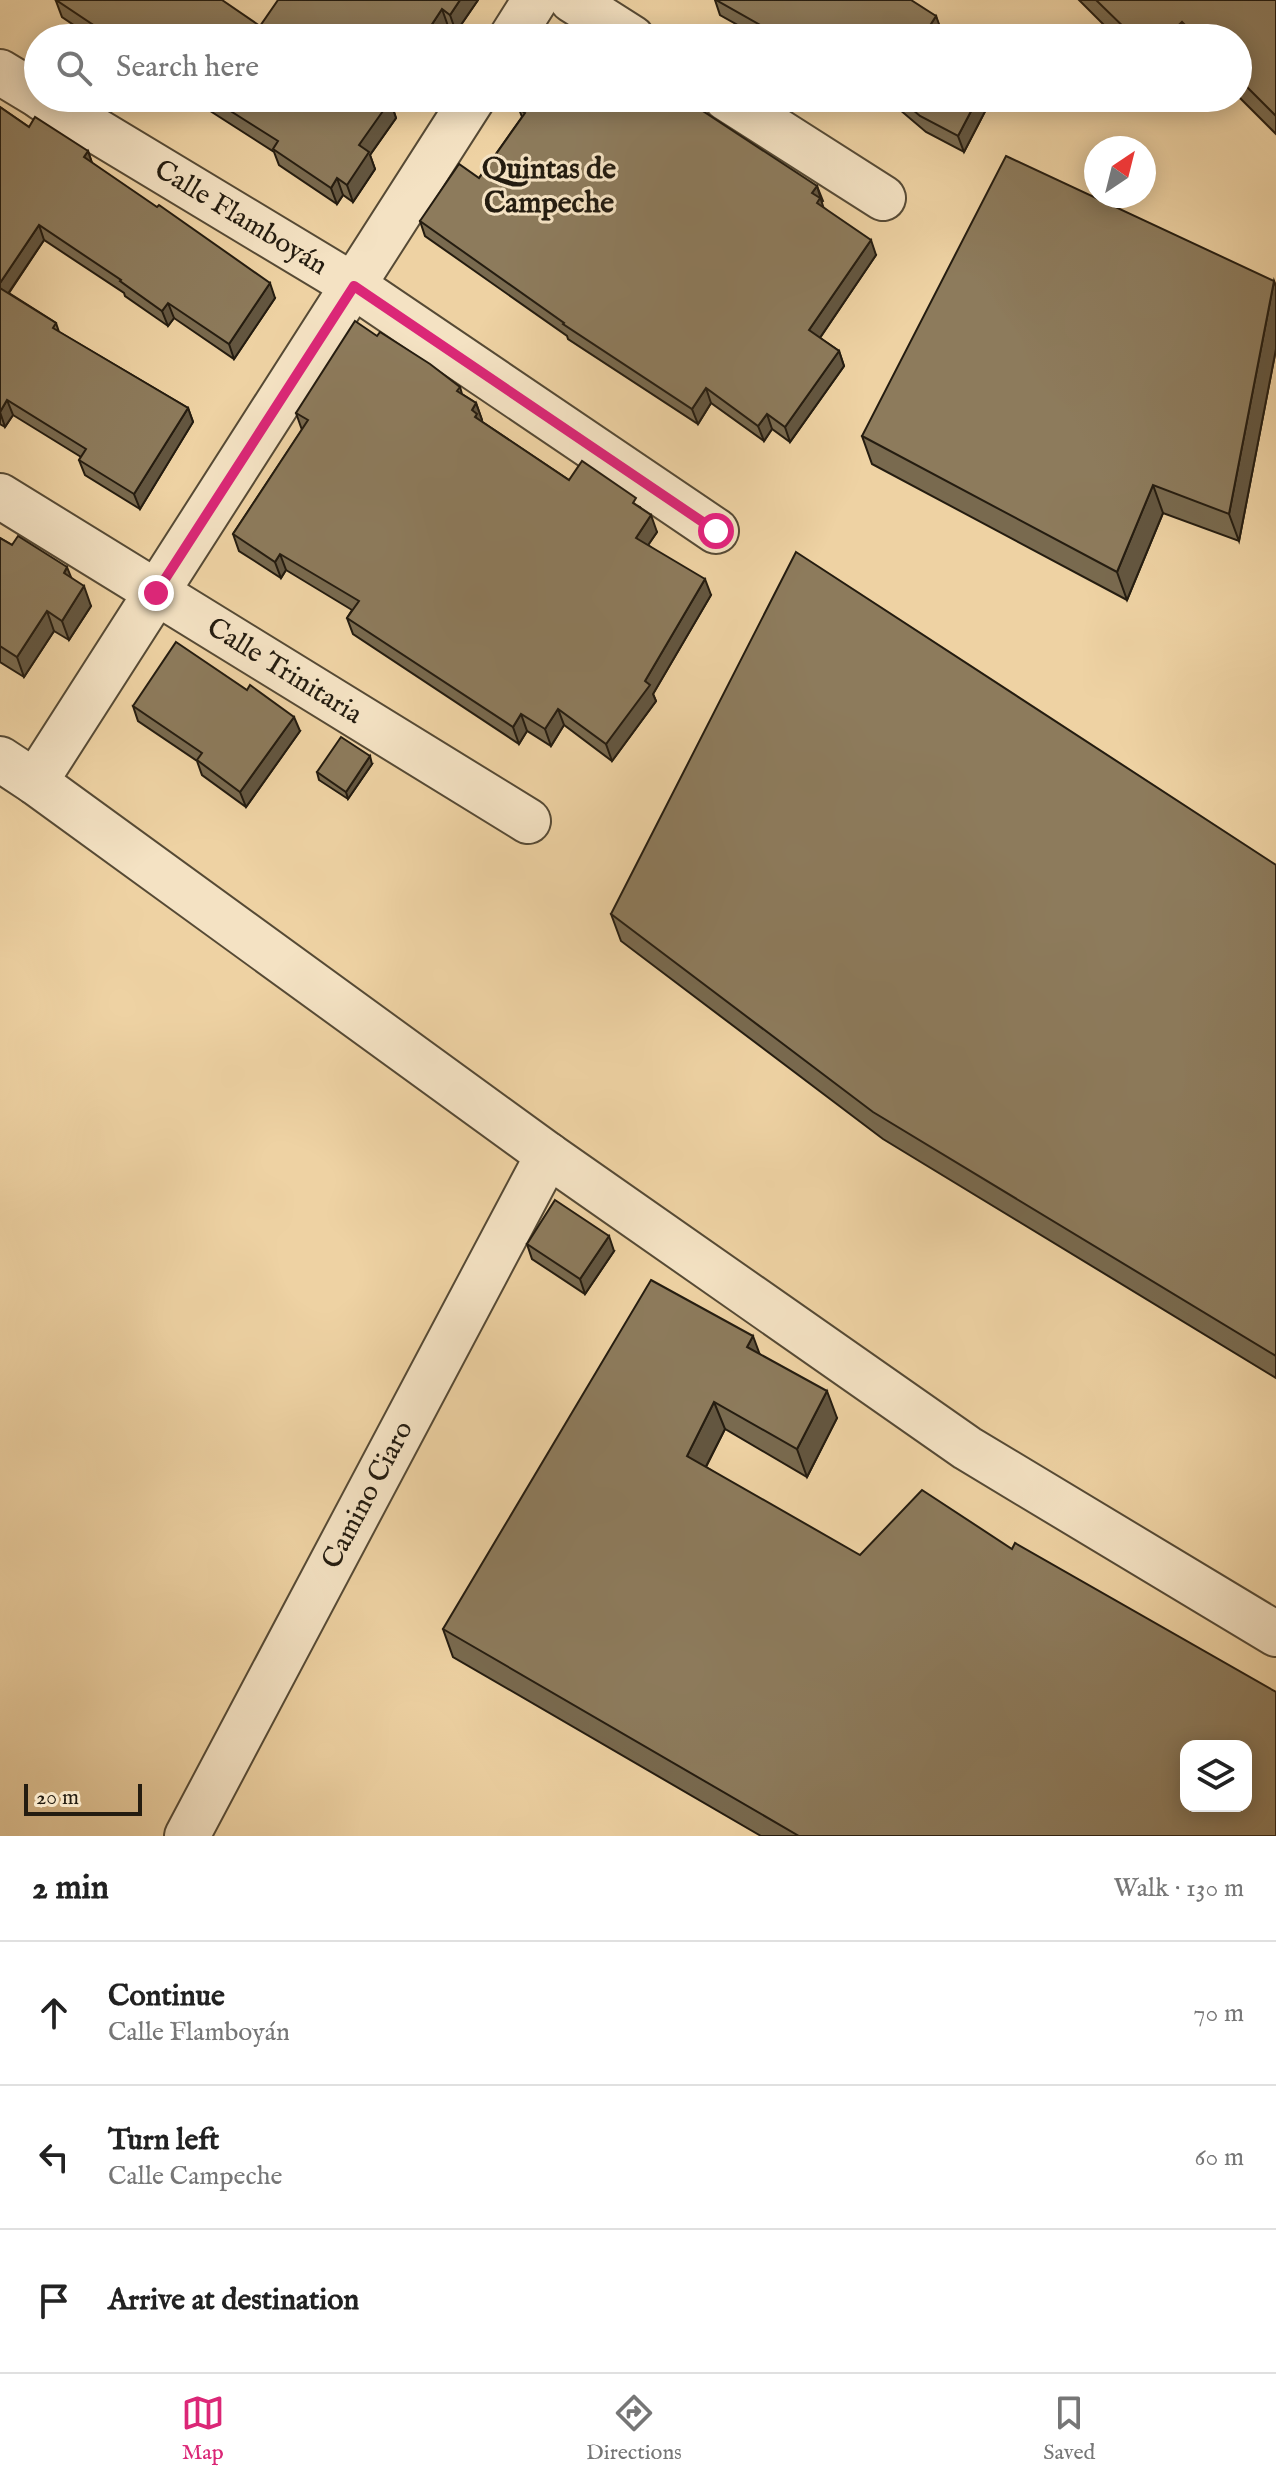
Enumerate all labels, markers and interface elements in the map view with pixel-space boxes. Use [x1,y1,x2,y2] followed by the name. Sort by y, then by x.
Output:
[24,24,1252,112] search box
[52,46,96,90] icon: search
[116,49,259,87] text: Search here
[1084,136,1156,208] north arrow
[482,151,616,223] district label: Quintas de Campeche
[148,152,334,283] street label: Calle Flamboyán
[698,513,734,549] route start
[138,575,174,611] route end
[200,610,369,733] street label: Calle Trinitaria
[314,1415,421,1575] street label: Camino Ciaro
[1180,1740,1252,1812] map controls
[1180,1740,1252,1812] button: layers
[24,1780,142,1816] scale bar
[36,1784,79,1812] text: 20 m
[32,1867,109,1910] text: 2 min
[1114,1872,1244,1905] text: Walk · 130 m
[108,1978,225,2016] text: Continue
[32,1991,76,2035] icon: ahead
[1193,1997,1244,2030] text: 70 m
[108,2016,290,2049] text: Calle Flamboyán
[108,2122,219,2160] text: Turn left
[32,2135,76,2179] icon: left
[1195,2141,1244,2174] text: 60 m
[108,2160,282,2193] text: Calle Campeche
[32,2279,76,2323] icon: arrive
[108,2282,359,2320] text: Arrive at destination
[181,2391,225,2467] tab: Map
[586,2391,682,2467] tab: Directions
[1043,2391,1095,2467] tab: Saved

